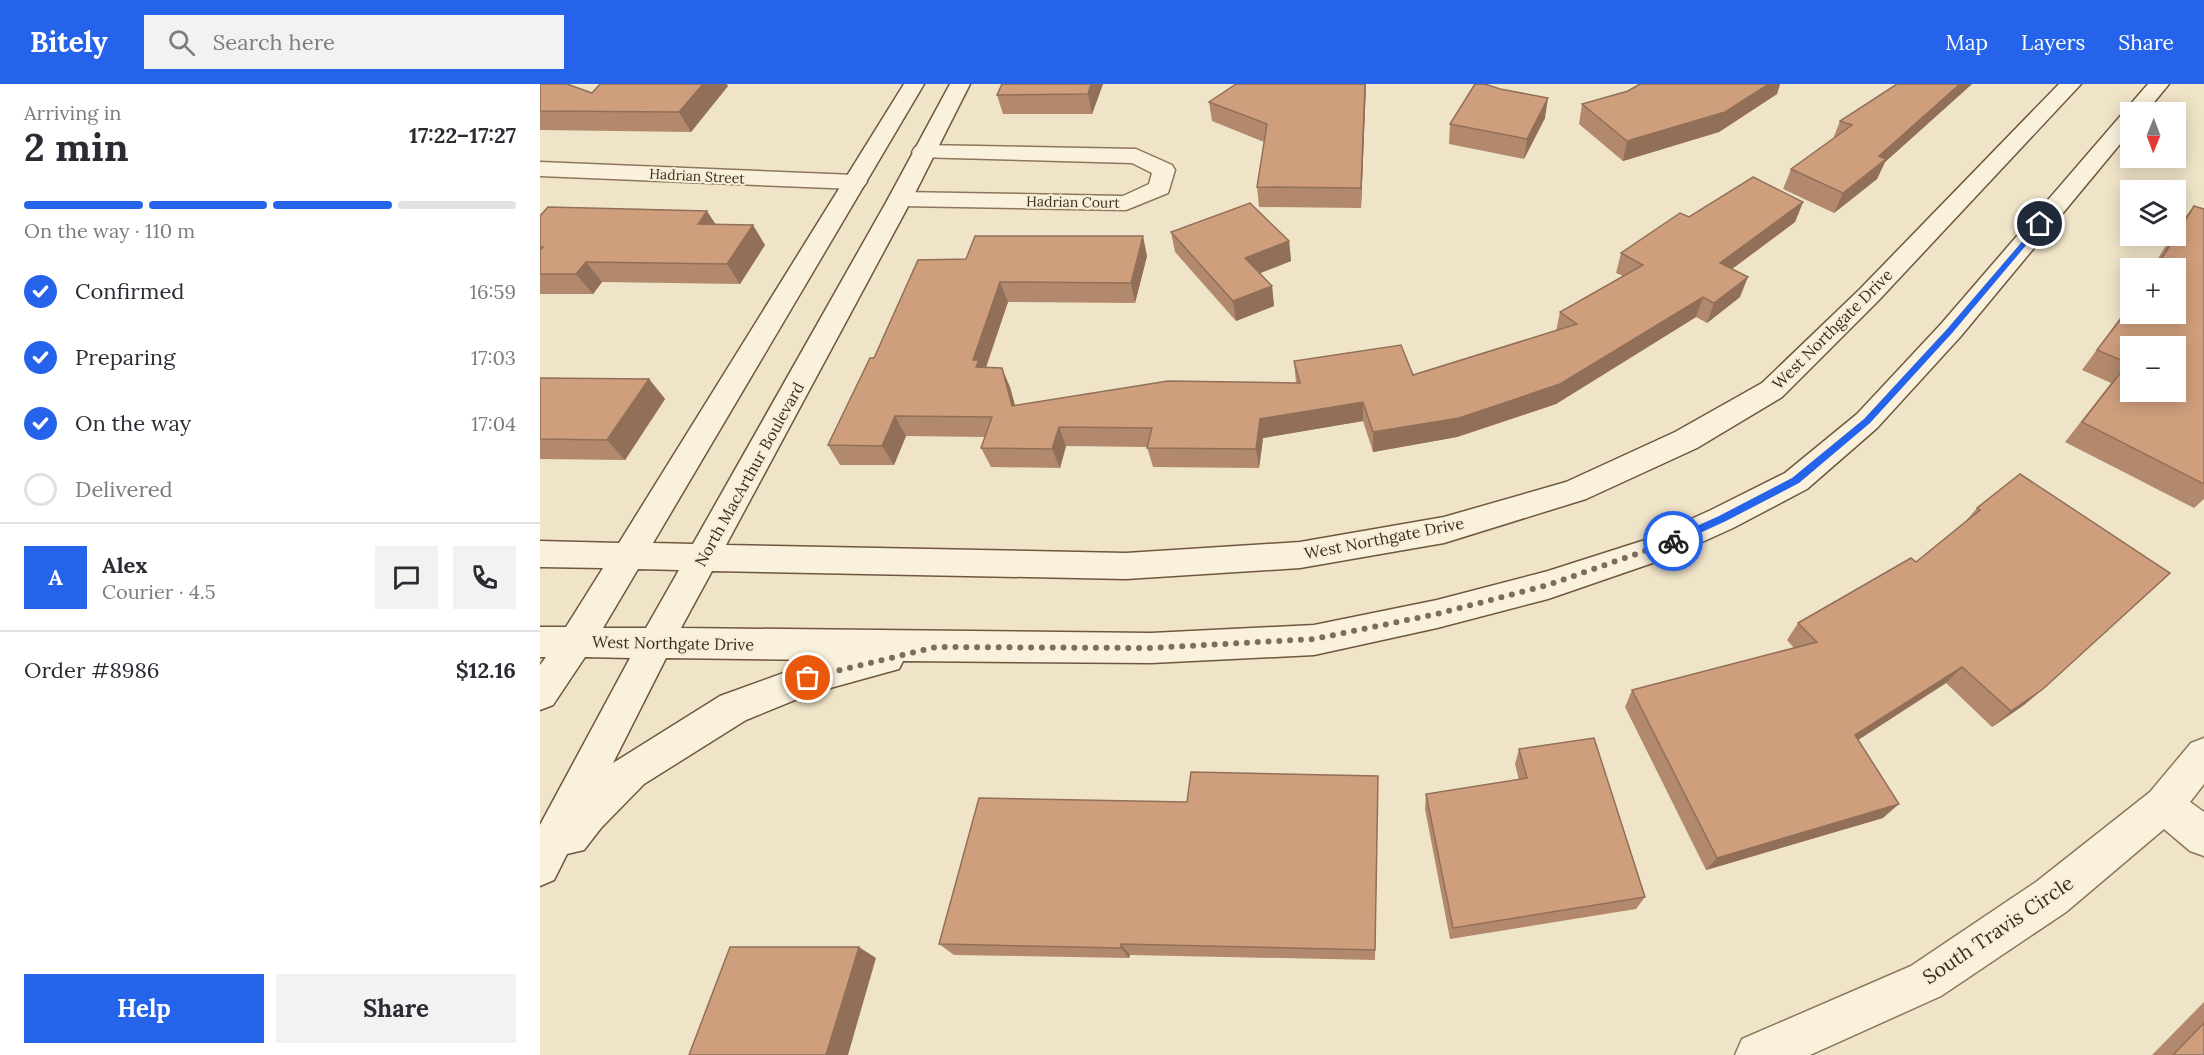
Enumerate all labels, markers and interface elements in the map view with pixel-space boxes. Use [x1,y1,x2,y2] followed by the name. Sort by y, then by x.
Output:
[144,15,564,69] search box
[30,24,108,60] text: Bitely
[165,26,198,59] icon: search
[213,28,335,56] text: Search here
[1945,29,1988,56] text: Map
[2021,29,2085,56] text: Layers
[2118,29,2174,56] text: Share
[24,100,121,125] text: Arriving in
[2120,102,2186,168] north arrow
[2120,102,2186,402] map controls
[409,121,516,149] text: 17:22–17:27
[24,122,129,172] text: 2 min
[649,165,746,188] street label: Hadrian Street
[2120,180,2186,246] button: layers
[1026,192,1121,212] street label: Hadrian Court
[2014,198,2065,249] pin
[2023,207,2056,240] icon: home
[24,218,195,243] text: On the way · 110 m
[2120,258,2186,324] button: +
[1768,264,1897,393] street label: West Northgate Drive
[24,275,57,308] icon: check
[75,277,184,305] text: Confirmed
[470,279,516,304] text: 16:59
[2120,336,2186,402] button: −
[24,341,57,374] icon: check
[75,343,175,371] text: Preparing
[471,345,516,370] text: 17:03
[690,378,808,570] street label: North MacArthur Boulevard
[24,407,57,440] icon: check
[75,409,191,437] text: On the way
[471,411,516,436] text: 17:04
[75,475,173,503] text: Delivered
[1643,511,1703,571] courier
[1303,513,1466,563] street label: West Northgate Drive
[1657,525,1690,558] icon: bike
[375,546,438,609] button: chat
[453,546,516,609] button: phone
[102,551,147,579] text: Alex
[48,563,63,591] text: A
[102,579,216,604] text: Courier · 4.5
[592,632,755,654] street label: West Northgate Drive
[782,652,833,703] pin
[24,656,160,684] text: Order #8986
[456,656,516,684] text: $12.16
[791,661,824,694] icon: bag
[1918,870,2078,989] street label: South Travis Circle
[24,974,264,1043] button: Help
[276,974,516,1043] button: Share

